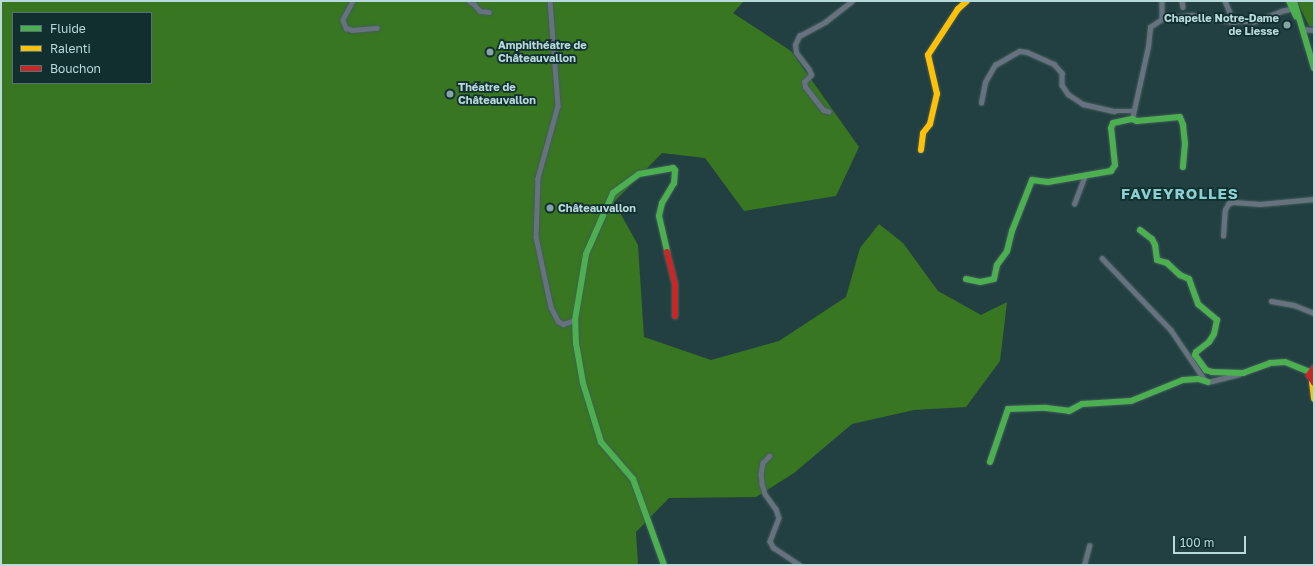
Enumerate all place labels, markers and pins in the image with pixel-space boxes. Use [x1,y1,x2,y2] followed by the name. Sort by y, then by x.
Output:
[1164,12,1279,38] place label: Chapelle Notre-Dame de Liesse
[1282,20,1292,30] marker: Chapelle Notre-Dame de Liesse
[498,39,587,65] place label: Amphithéatre de Châteauvallon
[485,47,495,57] marker: Amphithéatre de Châteauvallon
[458,81,536,107] place label: Théatre de Châteauvallon
[445,89,455,99] marker: Théatre de Châteauvallon
[558,201,636,215] place label: Châteauvallon
[545,203,555,213] marker: Châteauvallon

